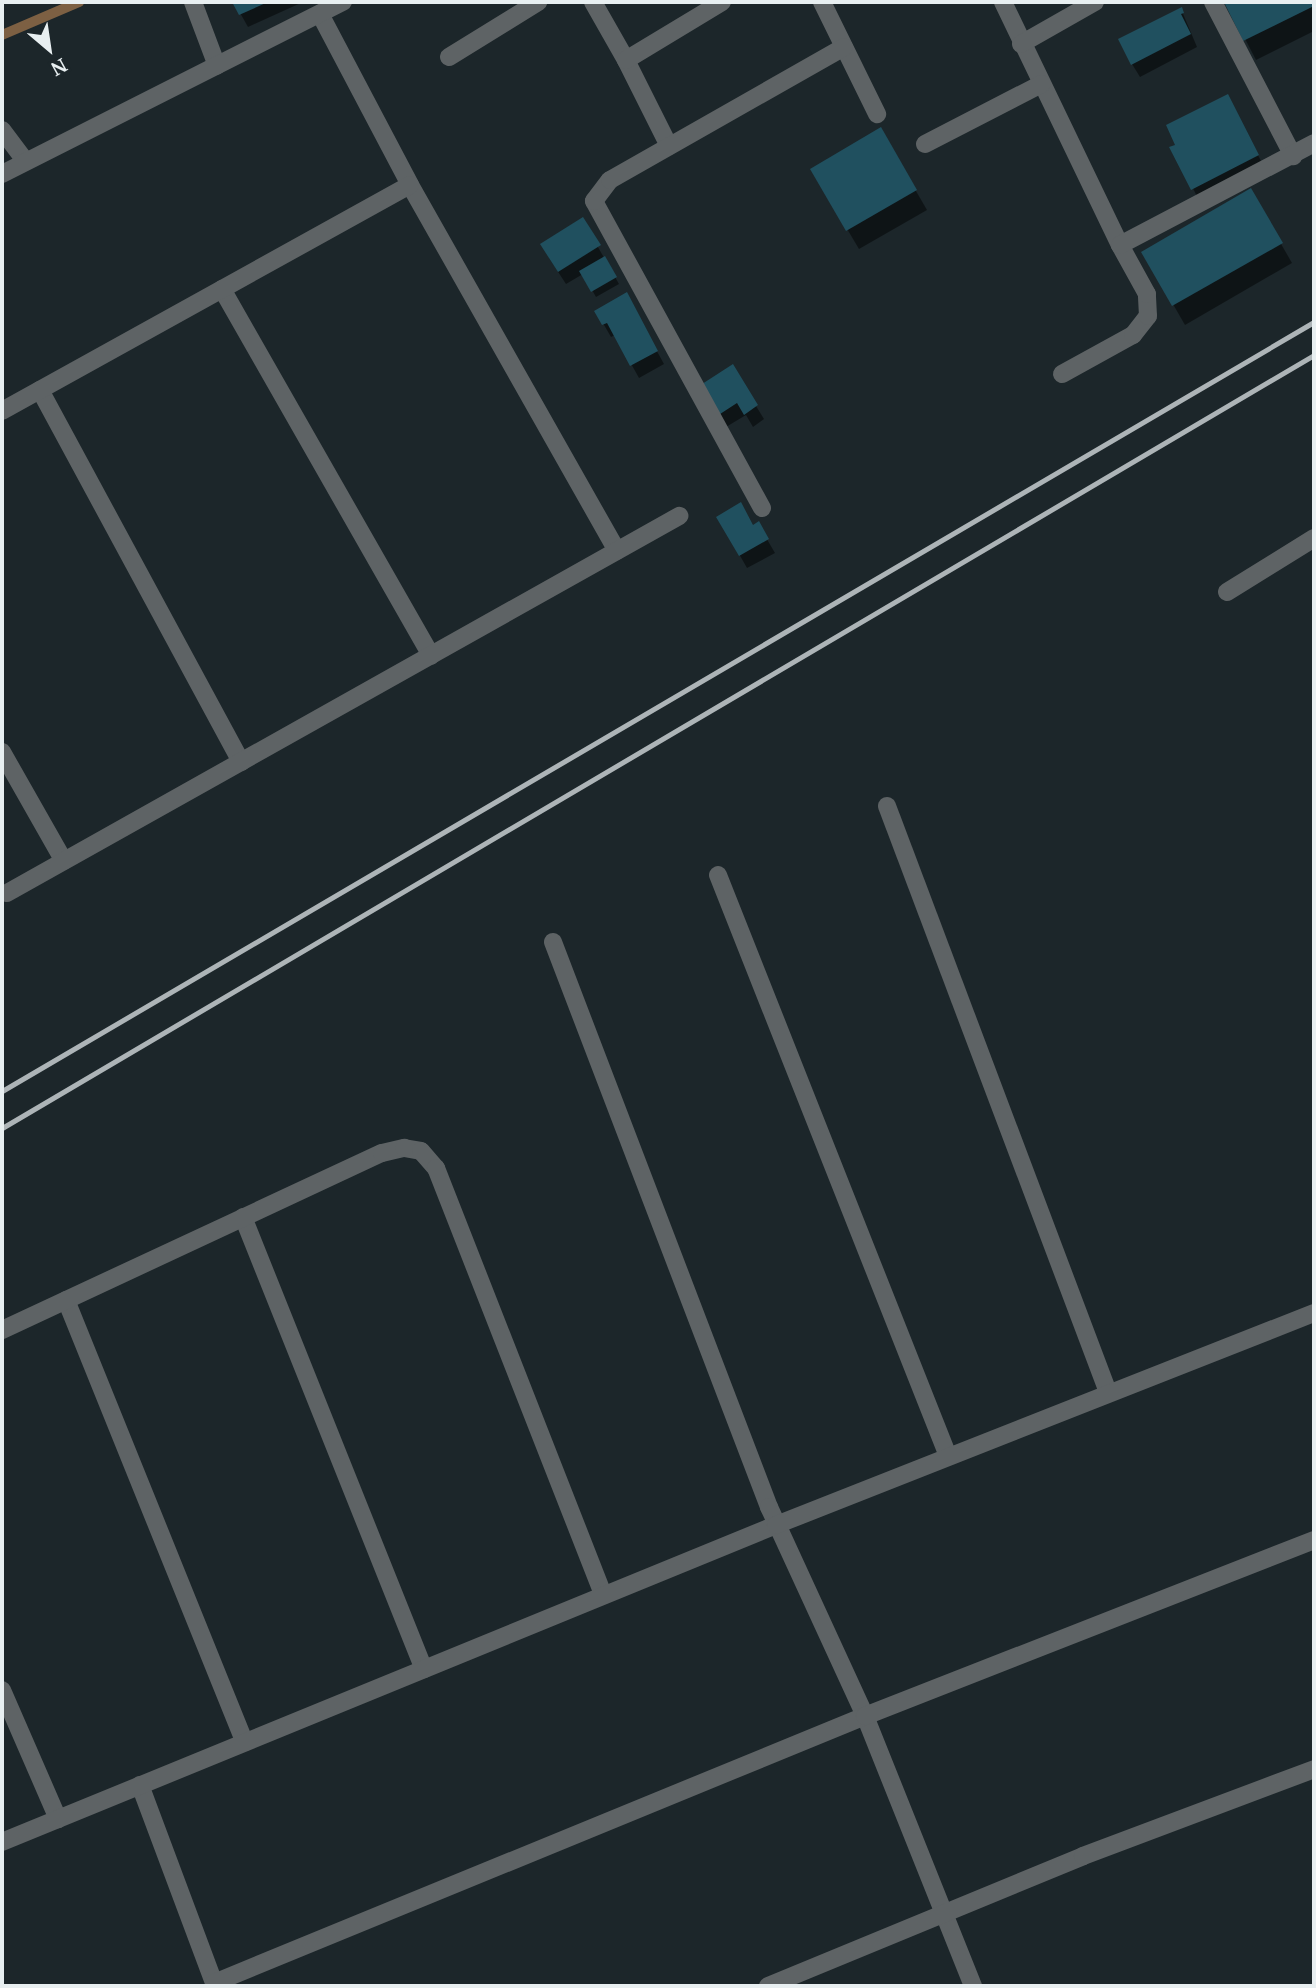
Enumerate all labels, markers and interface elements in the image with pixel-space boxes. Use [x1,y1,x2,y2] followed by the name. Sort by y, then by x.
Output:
[14,14,84,84] north arrow
[46,52,72,82] text: N

